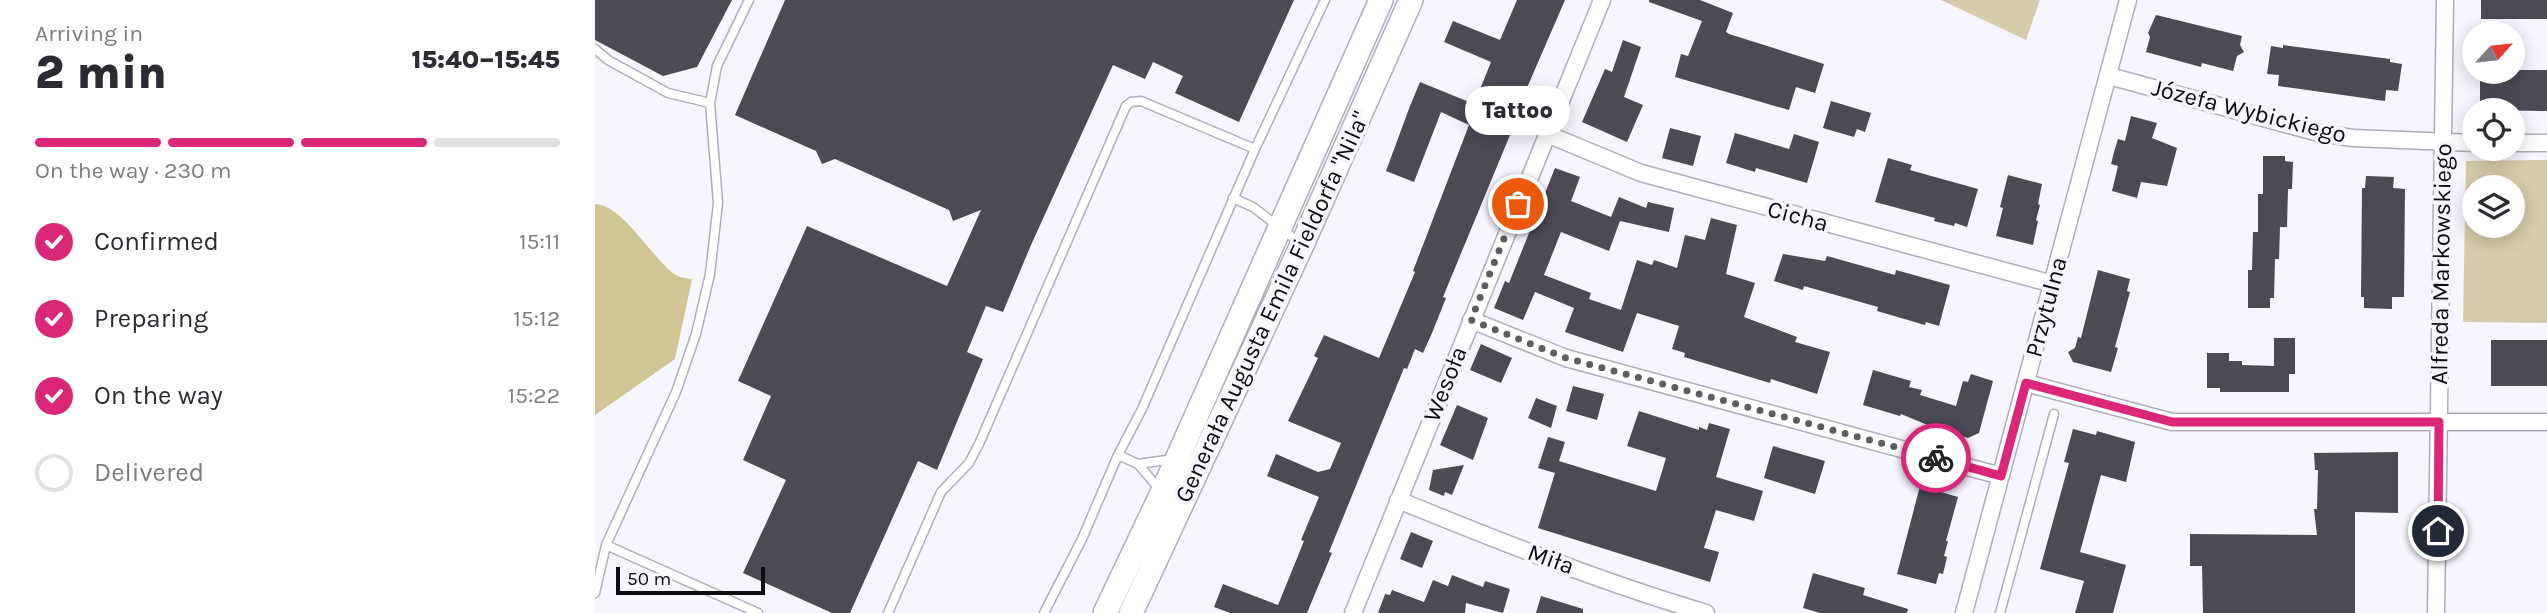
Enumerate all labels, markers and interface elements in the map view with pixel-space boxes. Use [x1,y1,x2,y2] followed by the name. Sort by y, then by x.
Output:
[35,20,143,47] text: Arriving in
[2462,21,2525,84] north arrow
[2462,21,2525,238] map controls
[412,44,560,75] text: 15:40–15:45
[35,46,167,100] text: 2 min
[2149,73,2349,149] street label: Józefa Wybickiego
[1465,85,1571,134] callout: Tattoo
[1482,97,1553,124] text: Tattoo
[2462,98,2525,161] button: locate
[1169,107,1375,507] street label: Generała Augusta Emila Fieldorfa "Nila"
[2425,143,2457,385] street label: Alfreda Markowskiego
[35,157,232,184] text: On the way · 230 m
[1488,174,1548,234] pin
[2462,175,2525,238] button: layers
[1499,185,1537,223] icon: bag
[1764,194,1832,238] street label: Cicha
[35,223,73,261] icon: check
[94,226,219,257] text: Confirmed
[519,228,560,255] text: 15:11
[2019,254,2073,360] street label: Przytulna
[35,300,73,338] icon: check
[94,303,208,334] text: Preparing
[513,305,560,332] text: 15:12
[1417,342,1473,426] street label: Wesoła
[35,377,73,415] icon: check
[94,380,223,411] text: On the way
[507,382,560,409] text: 15:22
[1901,423,1971,493] courier
[1917,439,1955,477] icon: bike
[94,457,204,488] text: Delivered
[2408,501,2468,561] pin
[2419,512,2457,550] icon: home
[1524,538,1578,580] street label: Miła
[616,564,765,596] scale bar
[627,568,671,590] text: 50 m

